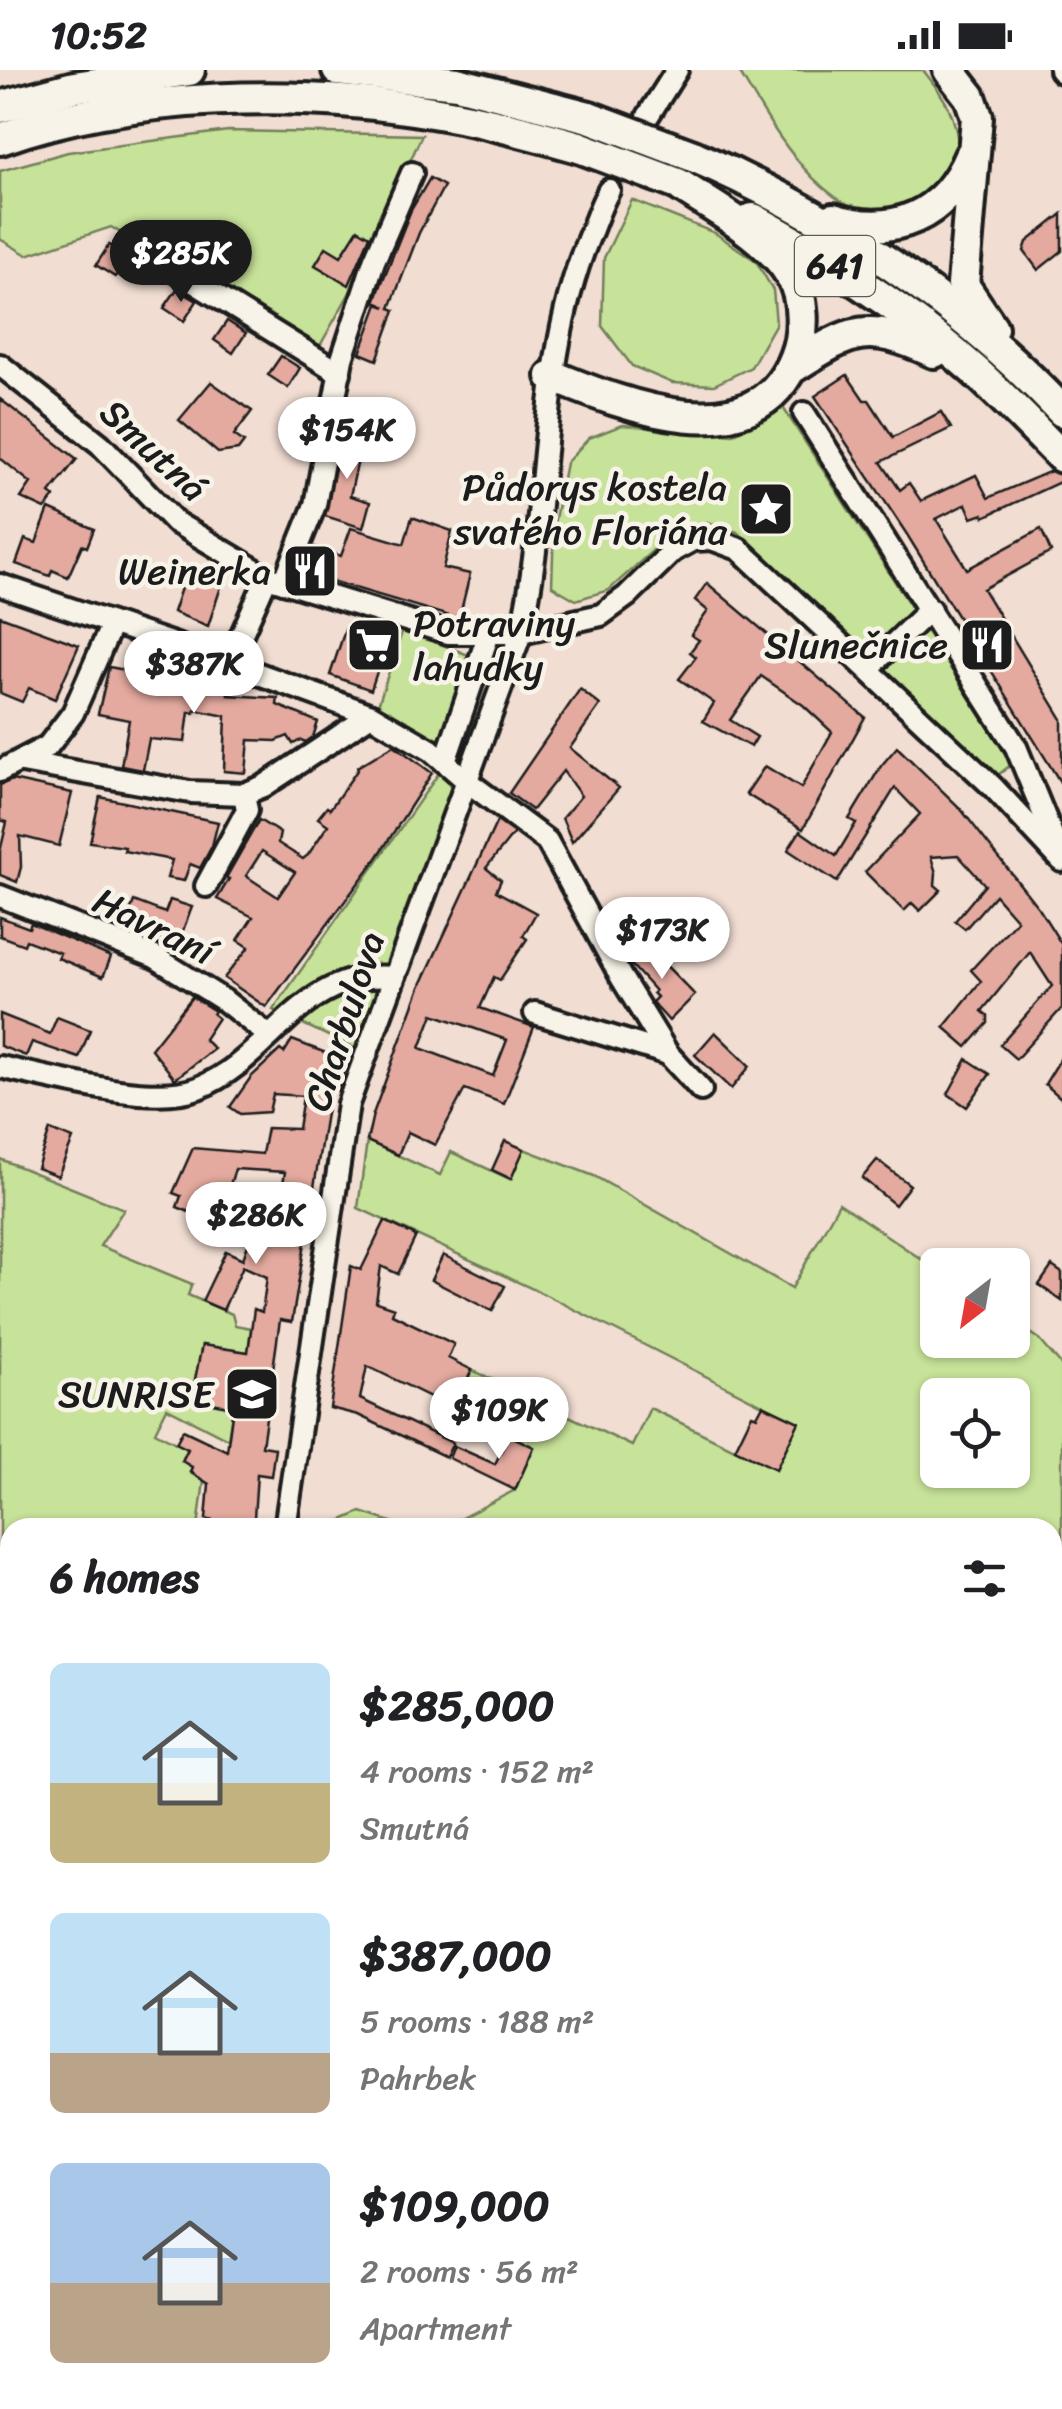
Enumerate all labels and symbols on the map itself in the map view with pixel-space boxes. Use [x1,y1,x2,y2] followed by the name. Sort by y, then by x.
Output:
[111,220,251,305] pin: $285K
[795,236,875,296] road number: 641
[83,382,224,519] street label: Smutná
[277,397,417,482] pin: $154K
[453,454,728,565] place label: Půdorys kostela svatého Floriána
[736,479,796,539] place icon: Půdorys kostela svatého Floriána
[118,538,271,605] place label: Weinerka
[280,541,340,601] restaurant icon: Weinerka
[413,590,575,701] place label: Potraviny lahudky
[764,612,948,679] place label: Slunečnice
[344,615,404,675] supermarket icon: Potraviny lahudky
[957,615,1017,675] restaurant icon: Slunečnice
[124,631,264,716] pin: $387K
[81,868,231,987] street label: Havraní
[592,897,732,982] pin: $173K
[284,923,405,1120] street label: Charbulova
[186,1182,326,1267] pin: $286K
[920,1248,1030,1358] north arrow
[58,1361,215,1428] place label: SUNRISE
[222,1364,282,1424] school or university icon: SUNRISE
[429,1377,569,1462] pin: $109K

